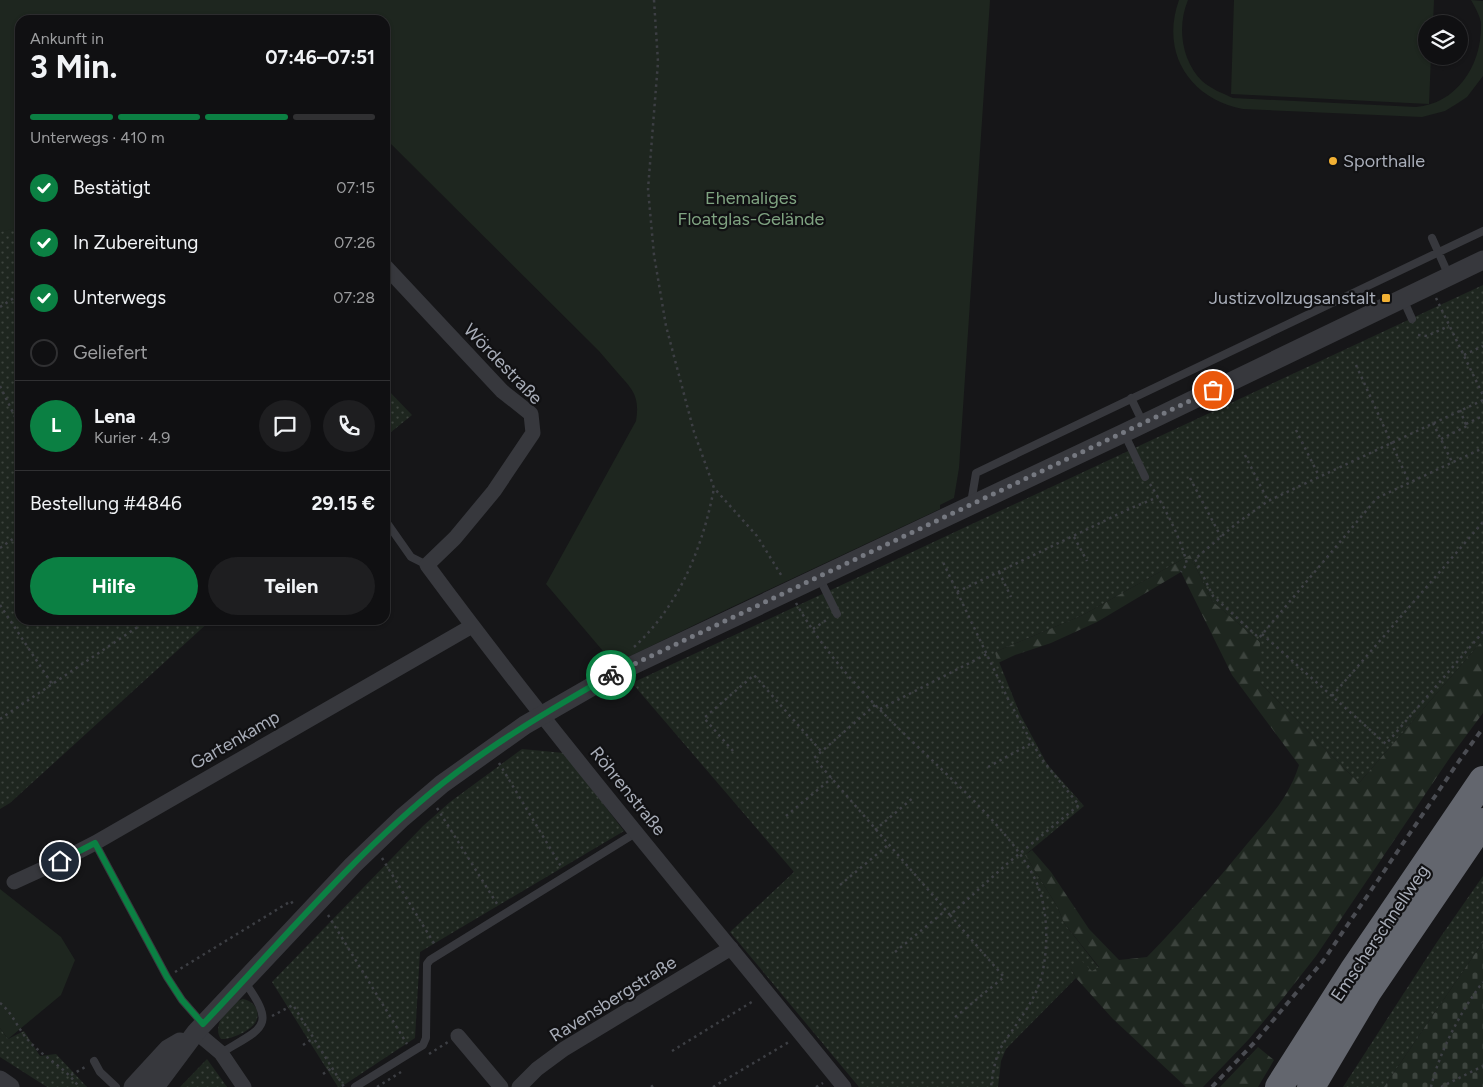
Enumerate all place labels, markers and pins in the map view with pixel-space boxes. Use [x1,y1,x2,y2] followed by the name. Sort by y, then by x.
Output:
[1343,150,1425,172] place label: Sporthalle
[1327,155,1339,167] marker: Sporthalle
[1209,287,1376,309] place label: Justizvollzugsanstalt
[1380,292,1392,304] marker: Justizvollzugsanstalt
[1192,369,1234,411] pin
[39,840,81,882] pin

